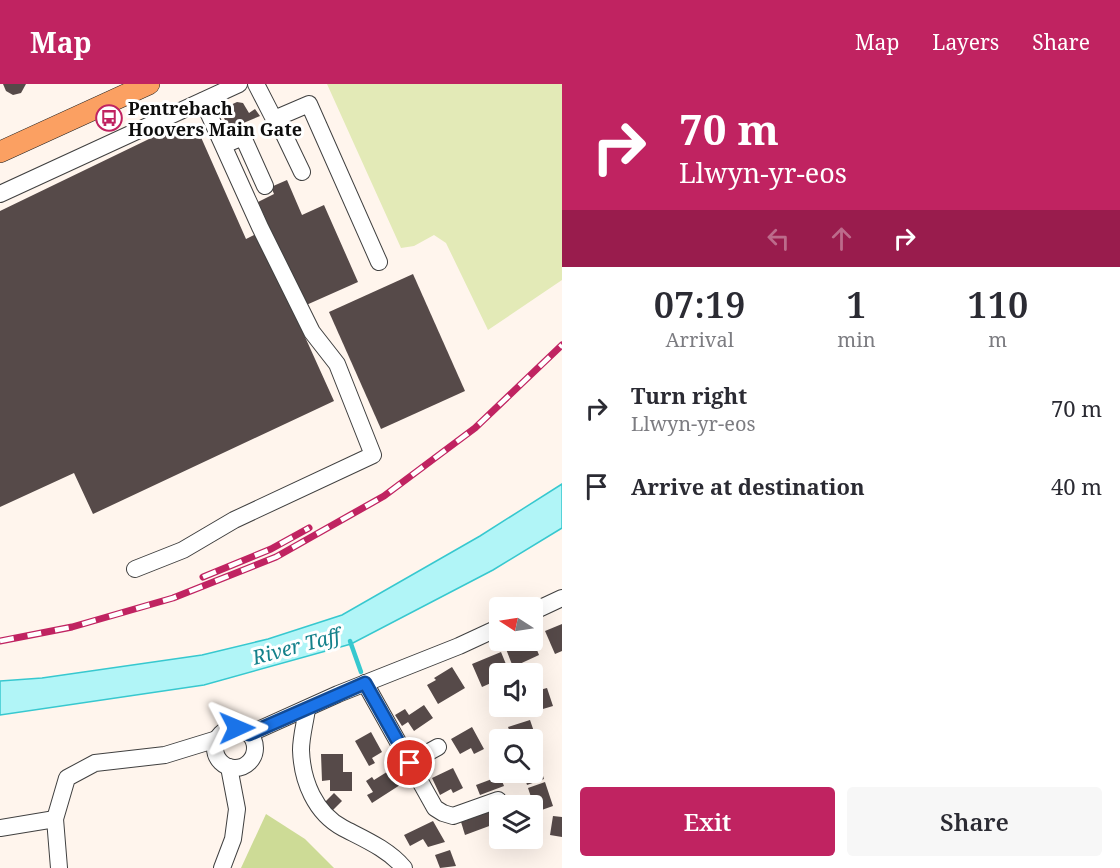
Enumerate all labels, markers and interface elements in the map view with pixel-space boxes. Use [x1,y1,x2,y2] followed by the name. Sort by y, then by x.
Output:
[30,23,92,61] text: Map
[855,28,899,56] text: Map
[932,28,999,56] text: Layers
[1032,28,1090,56] text: Share
[128,96,302,141] place label: Pentrebach Hoovers Main Gate
[679,100,779,157] text: 70 m
[94,103,124,133] bus stop icon: Pentrebach Hoovers Main Gate
[580,108,658,186] icon: right
[679,154,847,191] text: Llwyn-yr-eos
[762,222,795,255] icon: left
[825,222,858,255] icon: ahead
[888,222,921,255] icon: right
[654,280,746,329] text: 07:19
[846,280,867,329] text: 1
[967,280,1028,329] text: 110
[665,326,734,353] text: Arrival
[837,326,876,353] text: min
[988,326,1007,353] text: m
[631,380,747,410] text: Turn right
[580,392,613,425] icon: right
[1051,393,1102,423] text: 70 m
[631,410,755,437] text: Llwyn-yr-eos
[580,470,613,503] icon: arrive
[631,471,865,501] text: Arrive at destination
[1051,471,1102,501] text: 40 m
[489,597,543,651] north arrow
[489,597,543,849] map controls
[248,620,347,671] water label: River Taff
[489,663,543,717] button: sound
[205,696,269,760] position arrow
[489,729,543,783] button: search
[384,737,435,788] pin
[393,746,426,779] icon: arrive
[580,787,835,856] button: Exit
[847,787,1102,856] button: Share
[489,795,543,849] button: layers

